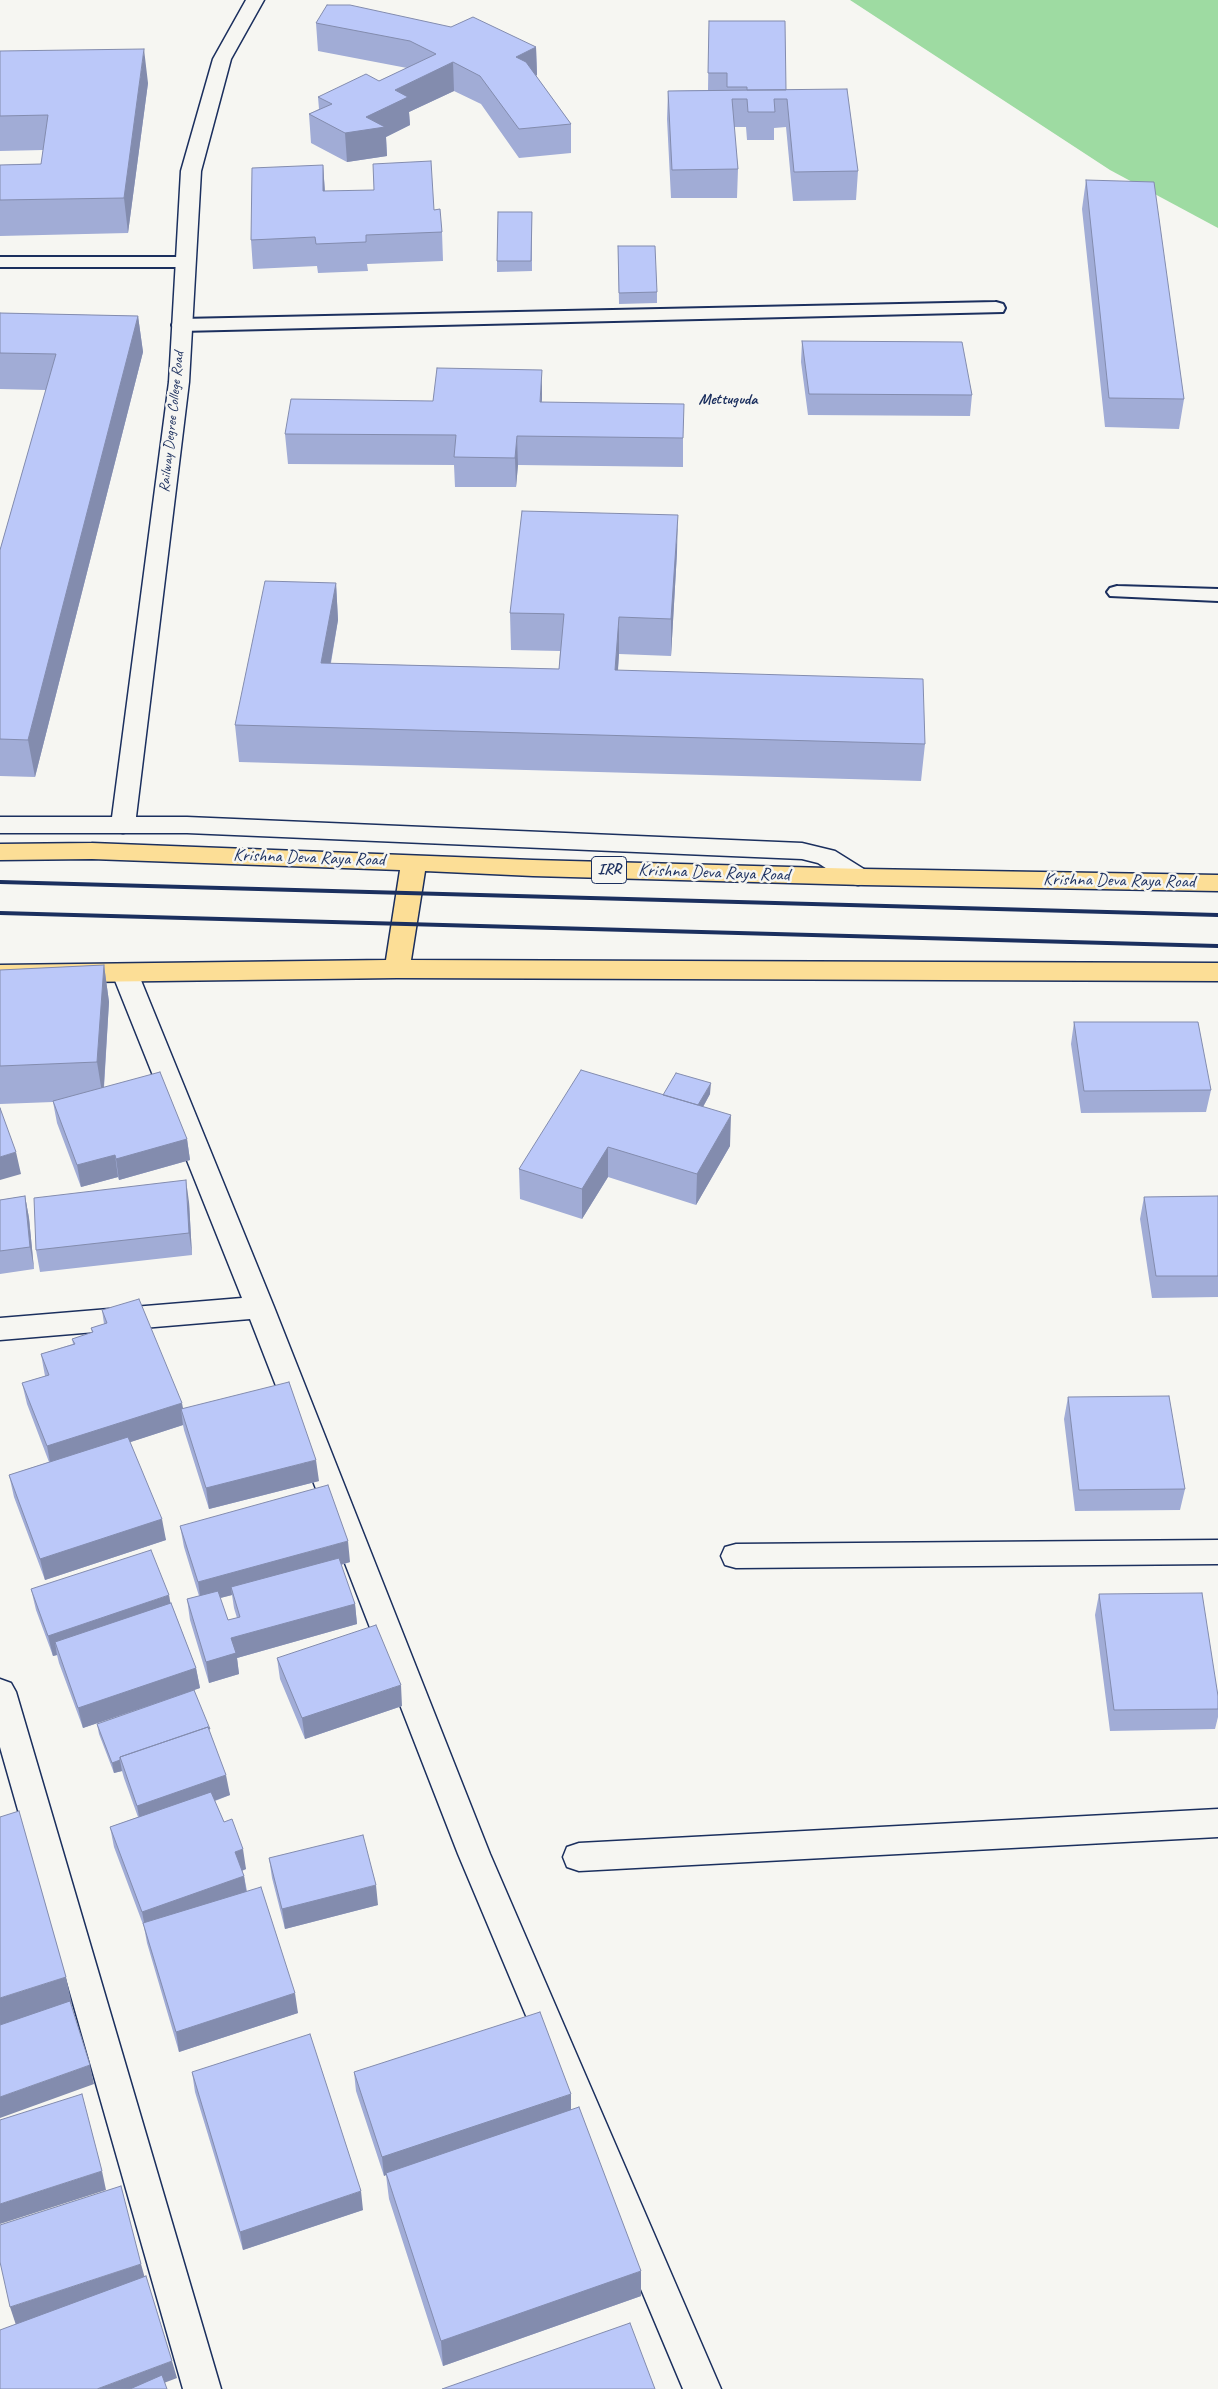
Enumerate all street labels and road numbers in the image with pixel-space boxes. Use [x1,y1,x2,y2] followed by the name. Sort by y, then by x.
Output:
[156,351,188,493] street label: Railway Degree College Road
[233,845,385,871] street label: Krishna Deva Raya Road
[592,856,626,884] road number: IRR
[638,860,790,886] street label: Krishna Deva Raya Road
[1043,869,1195,893] street label: Krishna Deva Raya Road

